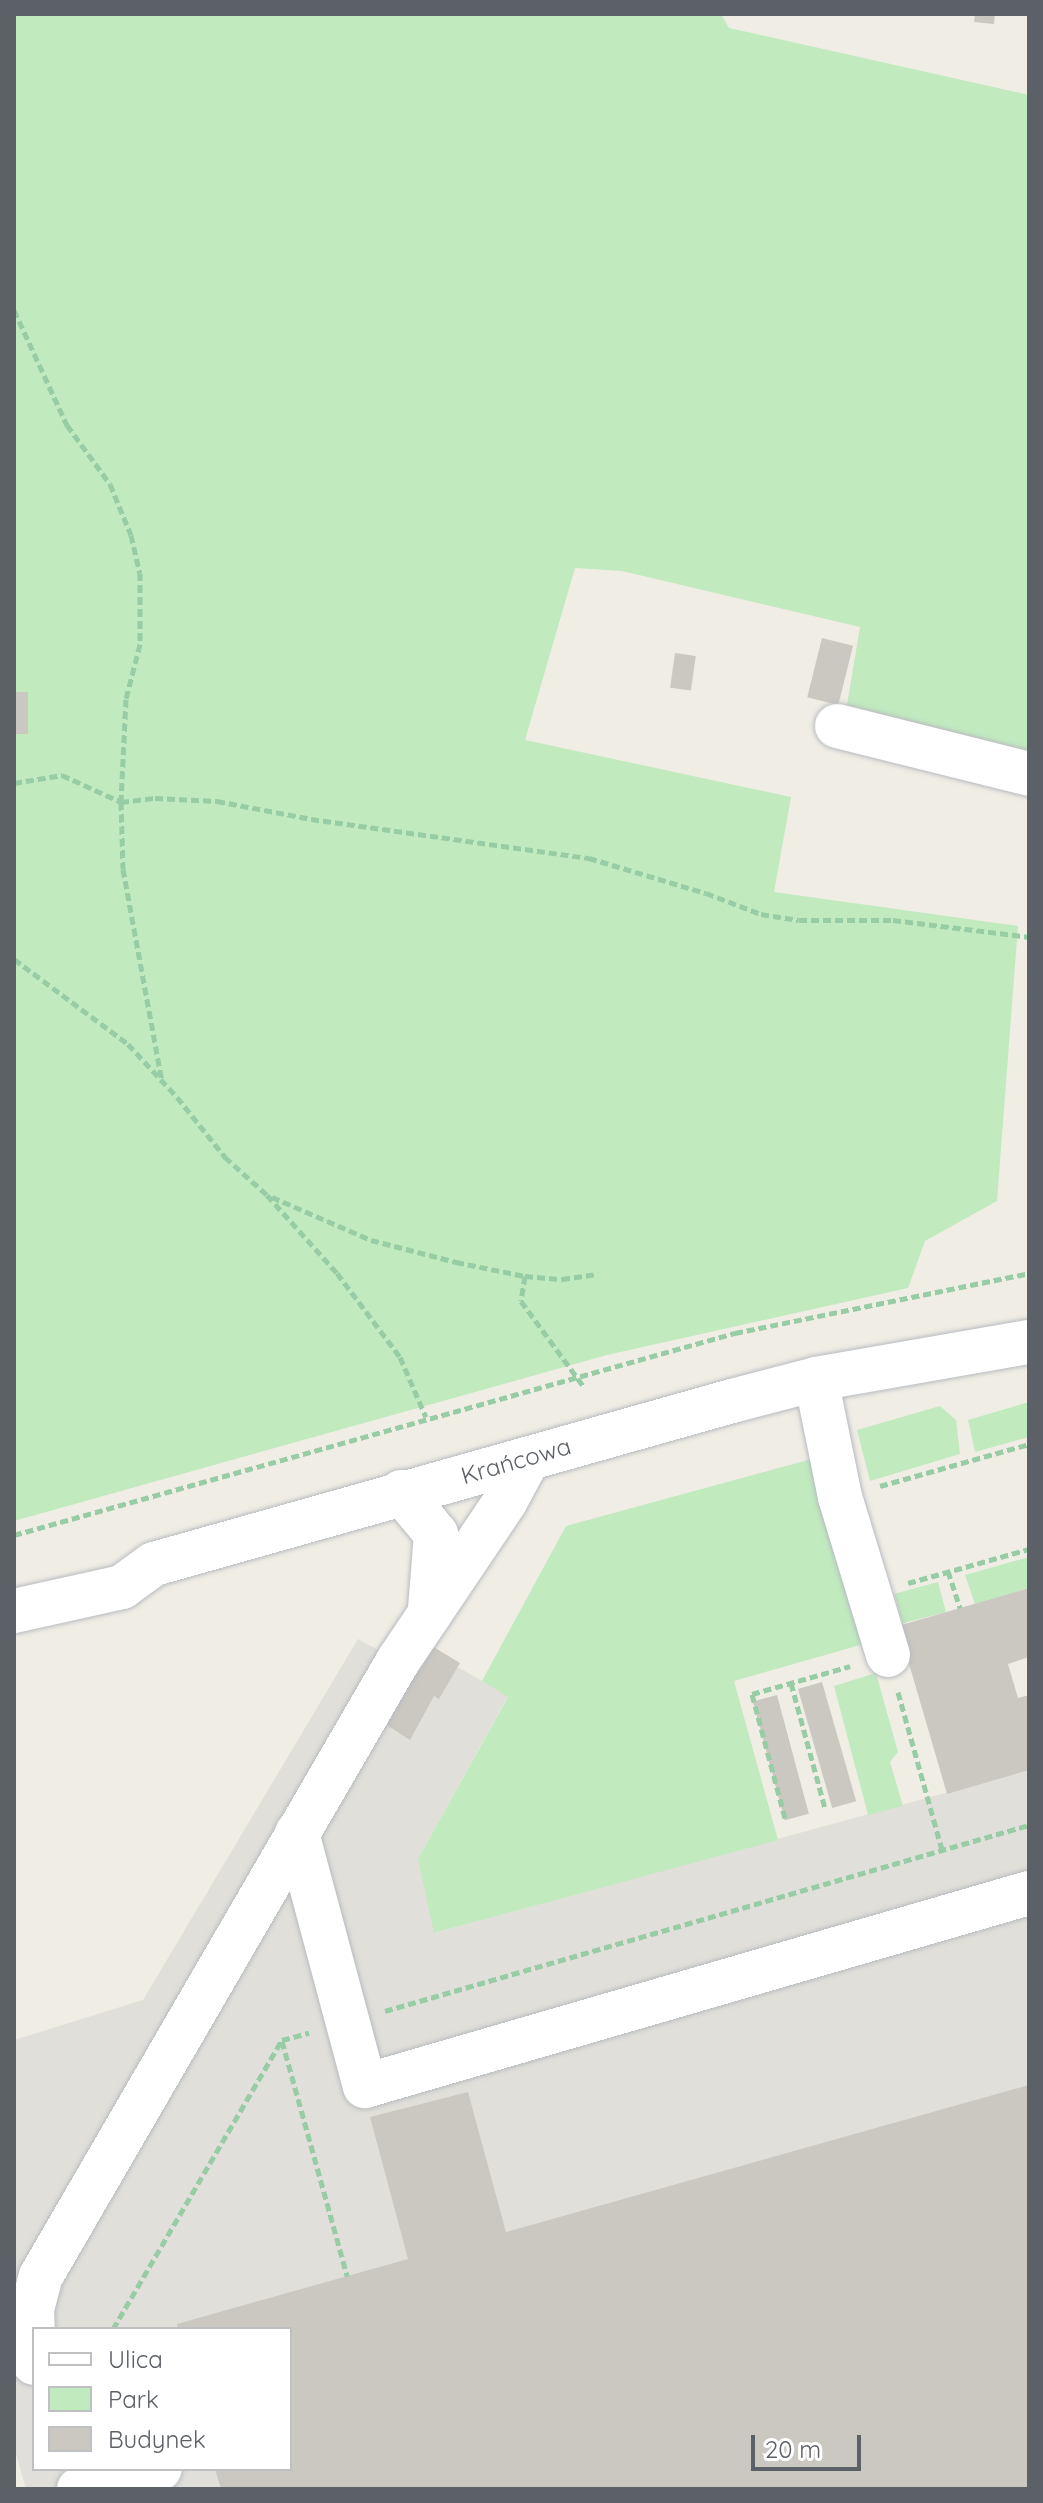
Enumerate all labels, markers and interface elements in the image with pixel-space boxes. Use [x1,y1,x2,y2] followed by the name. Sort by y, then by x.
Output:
[458,1432,574,1490] street label: Krańcowa
[32,2327,292,2471] legend
[108,2344,163,2374] text: Ulica
[108,2384,159,2414] text: Park
[755,2419,865,2469] scale bar
[108,2424,206,2454] text: Budynek
[765,2434,821,2464] text: 20 m

